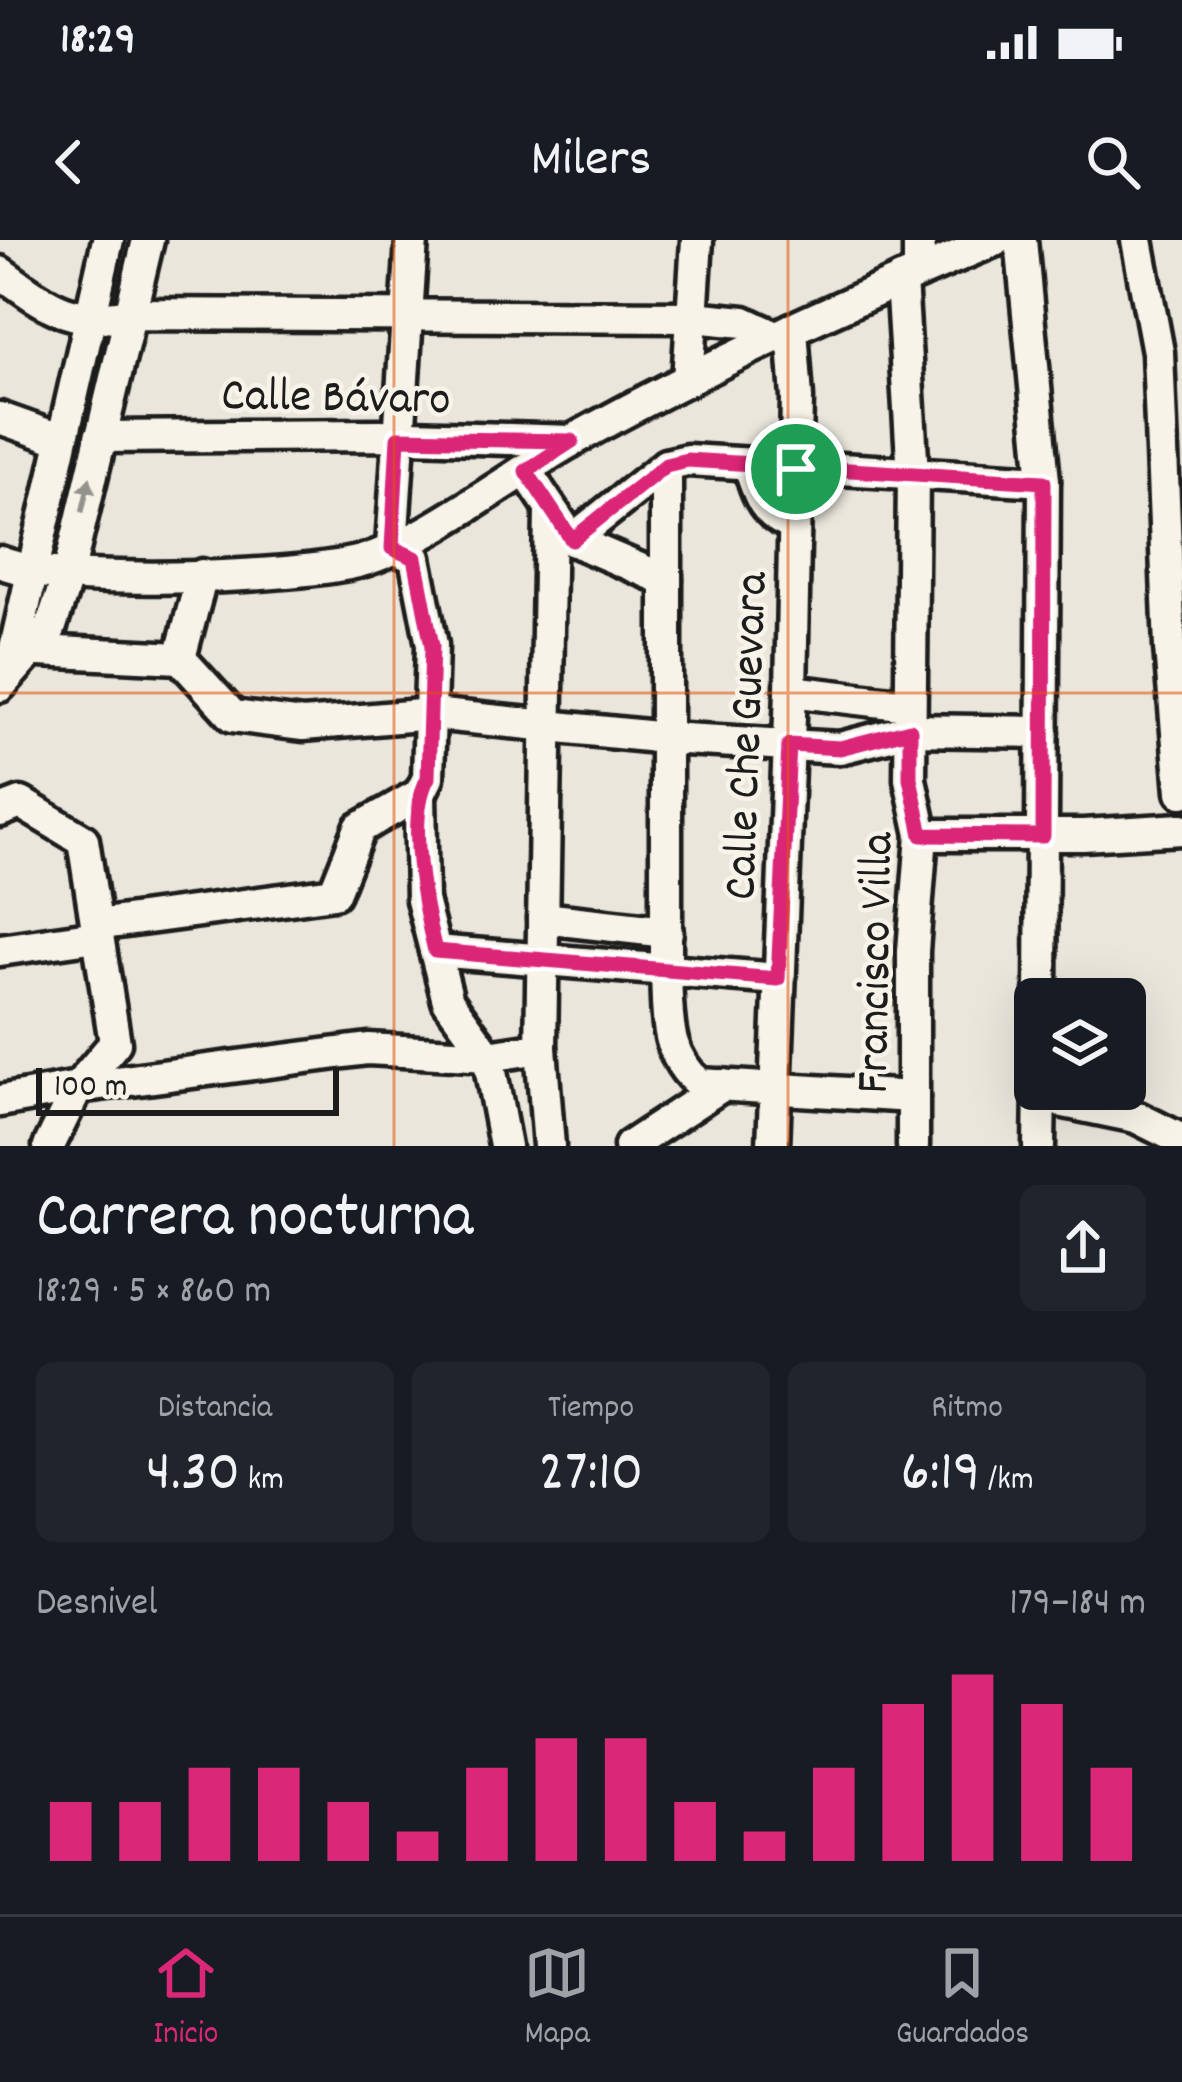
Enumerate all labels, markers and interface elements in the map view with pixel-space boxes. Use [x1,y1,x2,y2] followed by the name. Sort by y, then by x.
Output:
[60,10,136,74] text: 18:29
[531,124,651,201] text: Milers
[36,129,102,195] icon: back
[1080,129,1146,195] icon: search
[220,364,451,437] street label: Calle Bávaro
[745,418,847,520] pin
[763,436,829,502] icon: arrive
[78,476,97,514] one-way arrow
[709,570,790,901] street label: Calle Che Guevara
[842,831,915,1094] street label: Francisco Villa
[1014,978,1146,1110] map controls
[1014,978,1146,1110] button: layers
[36,1062,339,1115] scale bar
[54,1065,127,1112] text: 100 m
[36,1174,473,1268] text: Carrera nocturna
[1020,1185,1146,1311] button: share
[36,1266,271,1321] text: 18:29 · 5 × 860 m
[158,1386,272,1433] text: Distancia
[548,1386,634,1433] text: Tiempo
[931,1386,1003,1433] text: Ritmo
[146,1433,240,1519] text: 4.30
[539,1433,644,1519] text: 27:10
[900,1433,980,1519] text: 6:19
[240,1458,284,1505] text: km
[980,1458,1034,1505] text: /km
[36,1578,158,1633] text: Desnivel
[1009,1578,1146,1633] text: 179–184 m
[153,1940,219,2059] tab: Inicio
[524,1940,590,2059] tab: Mapa
[896,1940,1029,2059] tab: Guardados

